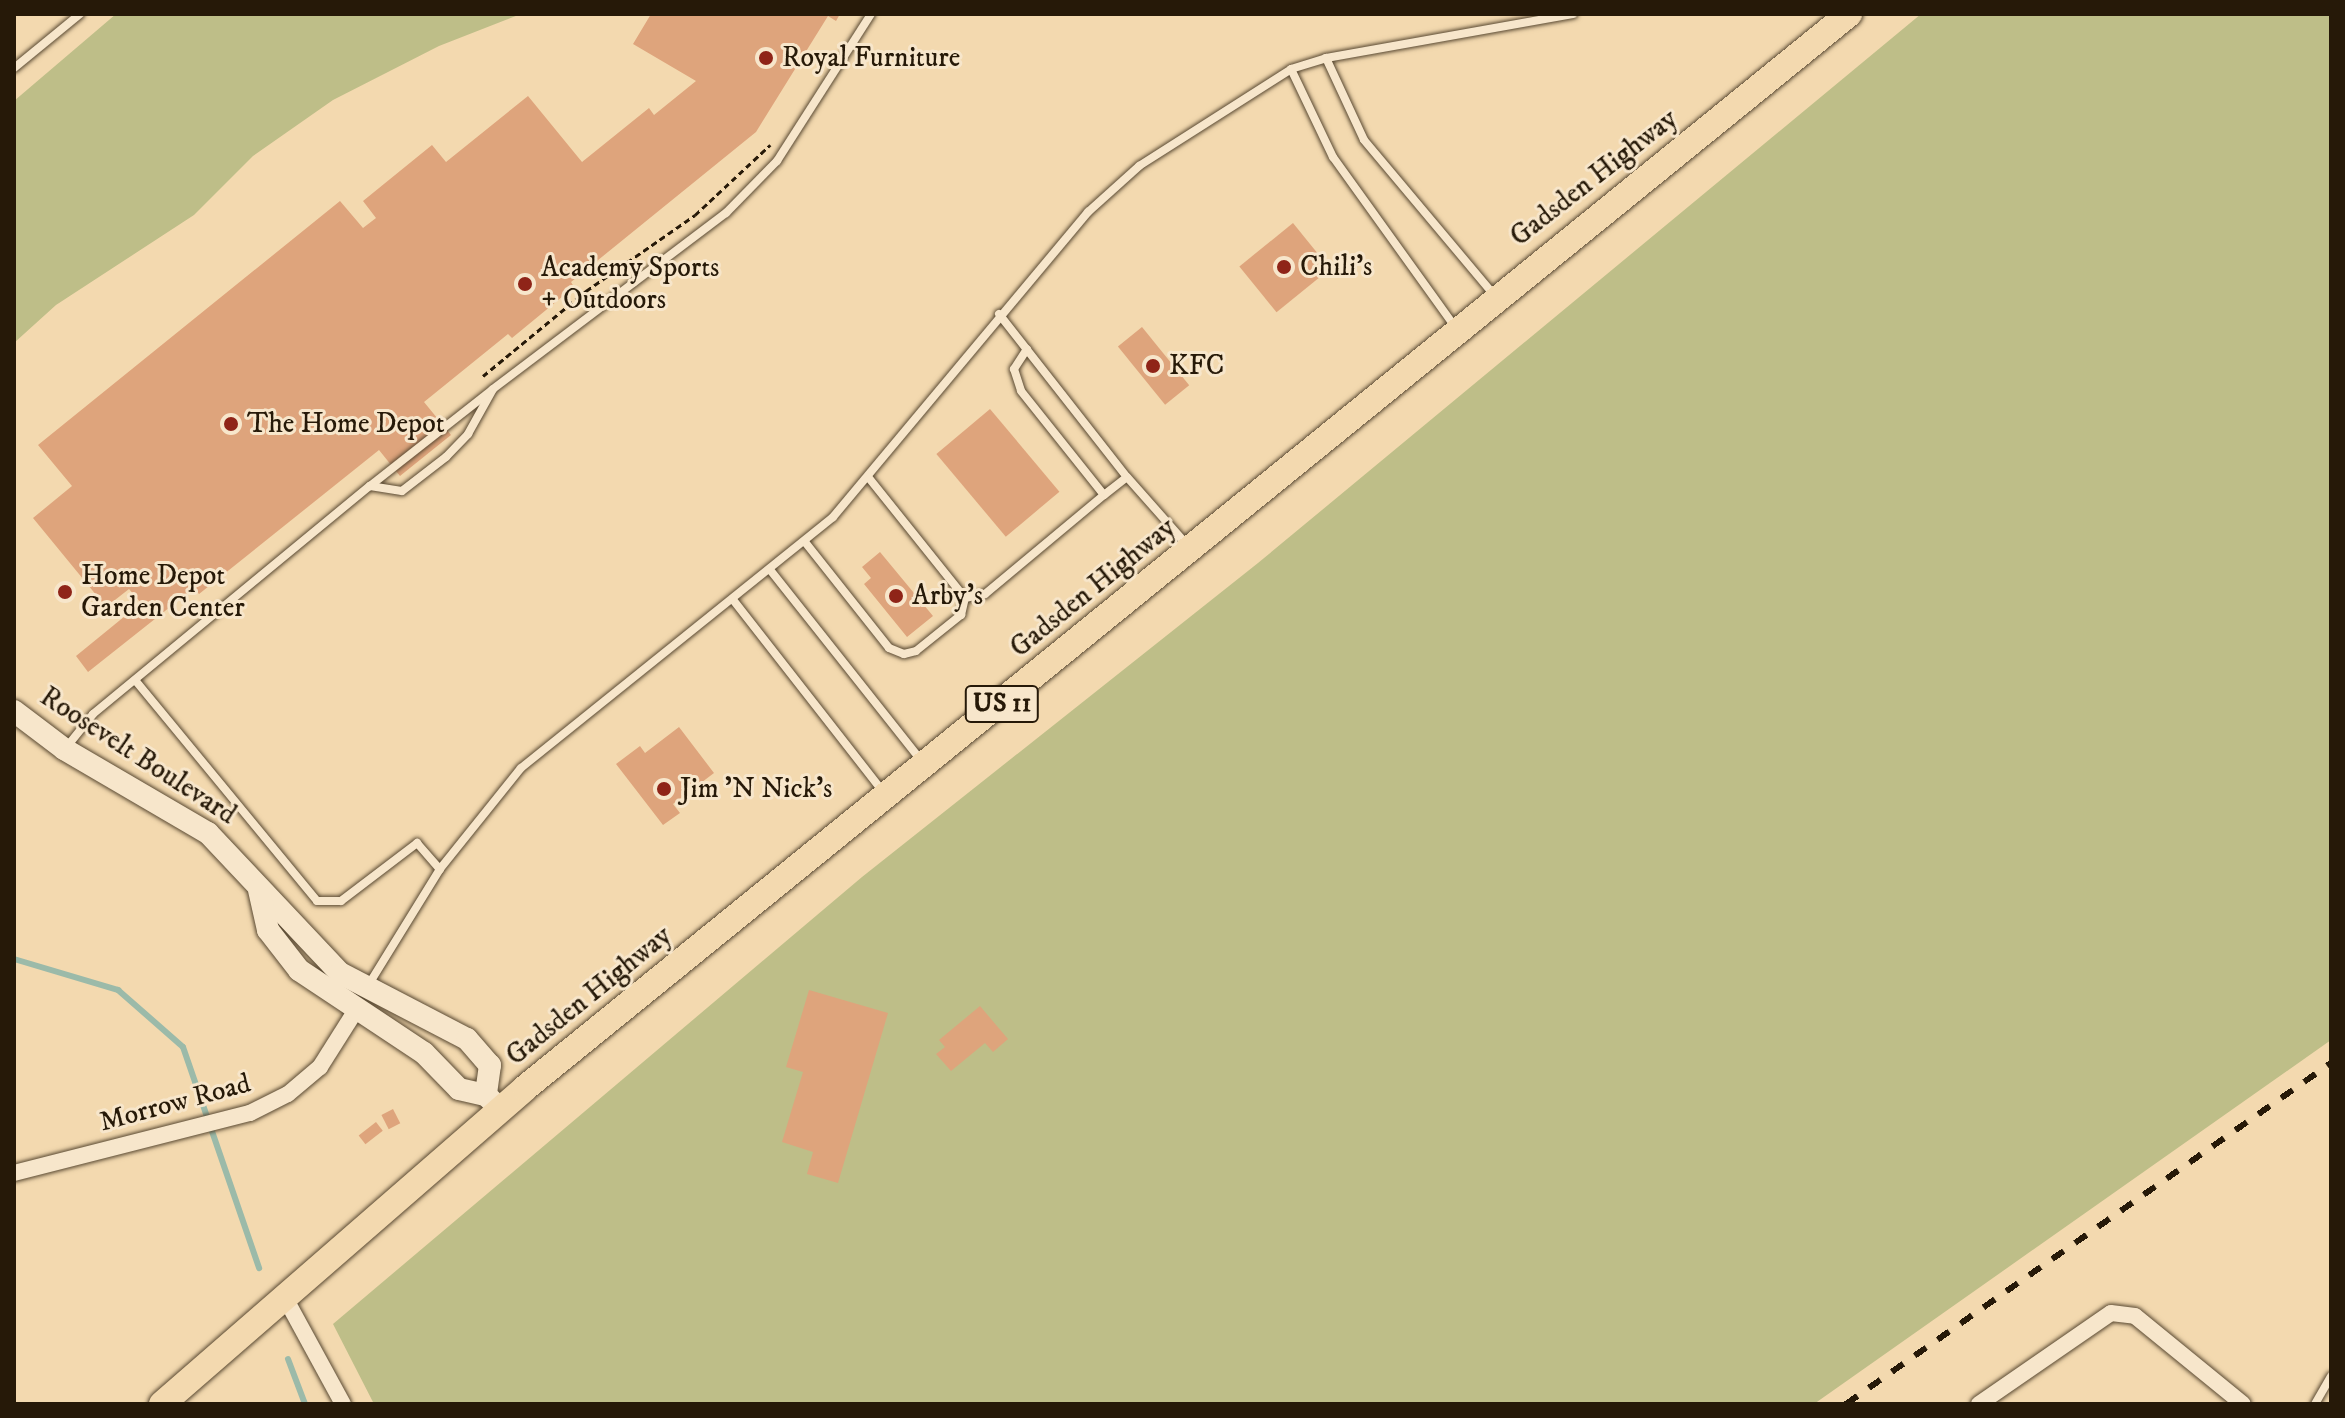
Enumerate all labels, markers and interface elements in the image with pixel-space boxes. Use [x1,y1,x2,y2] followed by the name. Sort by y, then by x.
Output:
[782,41,960,75] place label: Royal Furniture
[757,49,775,67] marker: Royal Furniture
[1504,102,1684,254] street label: Gadsden Highway
[1300,250,1372,284] place label: Chili's
[541,251,719,317] place label: Academy Sports + Outdoors
[1275,258,1293,276] marker: Chili's
[516,275,534,293] marker: Academy Sports + Outdoors
[1169,349,1224,383] place label: KFC
[1144,357,1162,375] marker: KFC
[247,407,445,441] place label: The Home Depot
[222,415,240,433] marker: The Home Depot
[1004,511,1182,665] street label: Gadsden Highway
[81,559,245,625] place label: Home Depot Garden Center
[912,579,983,613] place label: Arby's
[56,583,74,601] marker: Home Depot Garden Center
[887,587,905,605] marker: Arby's
[34,680,242,832] street label: Roosevelt Boulevard
[964,682,1040,726] road number: US 11
[680,772,832,806] place label: Jim 'N Nick's
[655,780,673,798] marker: Jim 'N Nick's
[500,919,678,1073] street label: Gadsden Highway
[96,1067,254,1139] street label: Morrow Road

